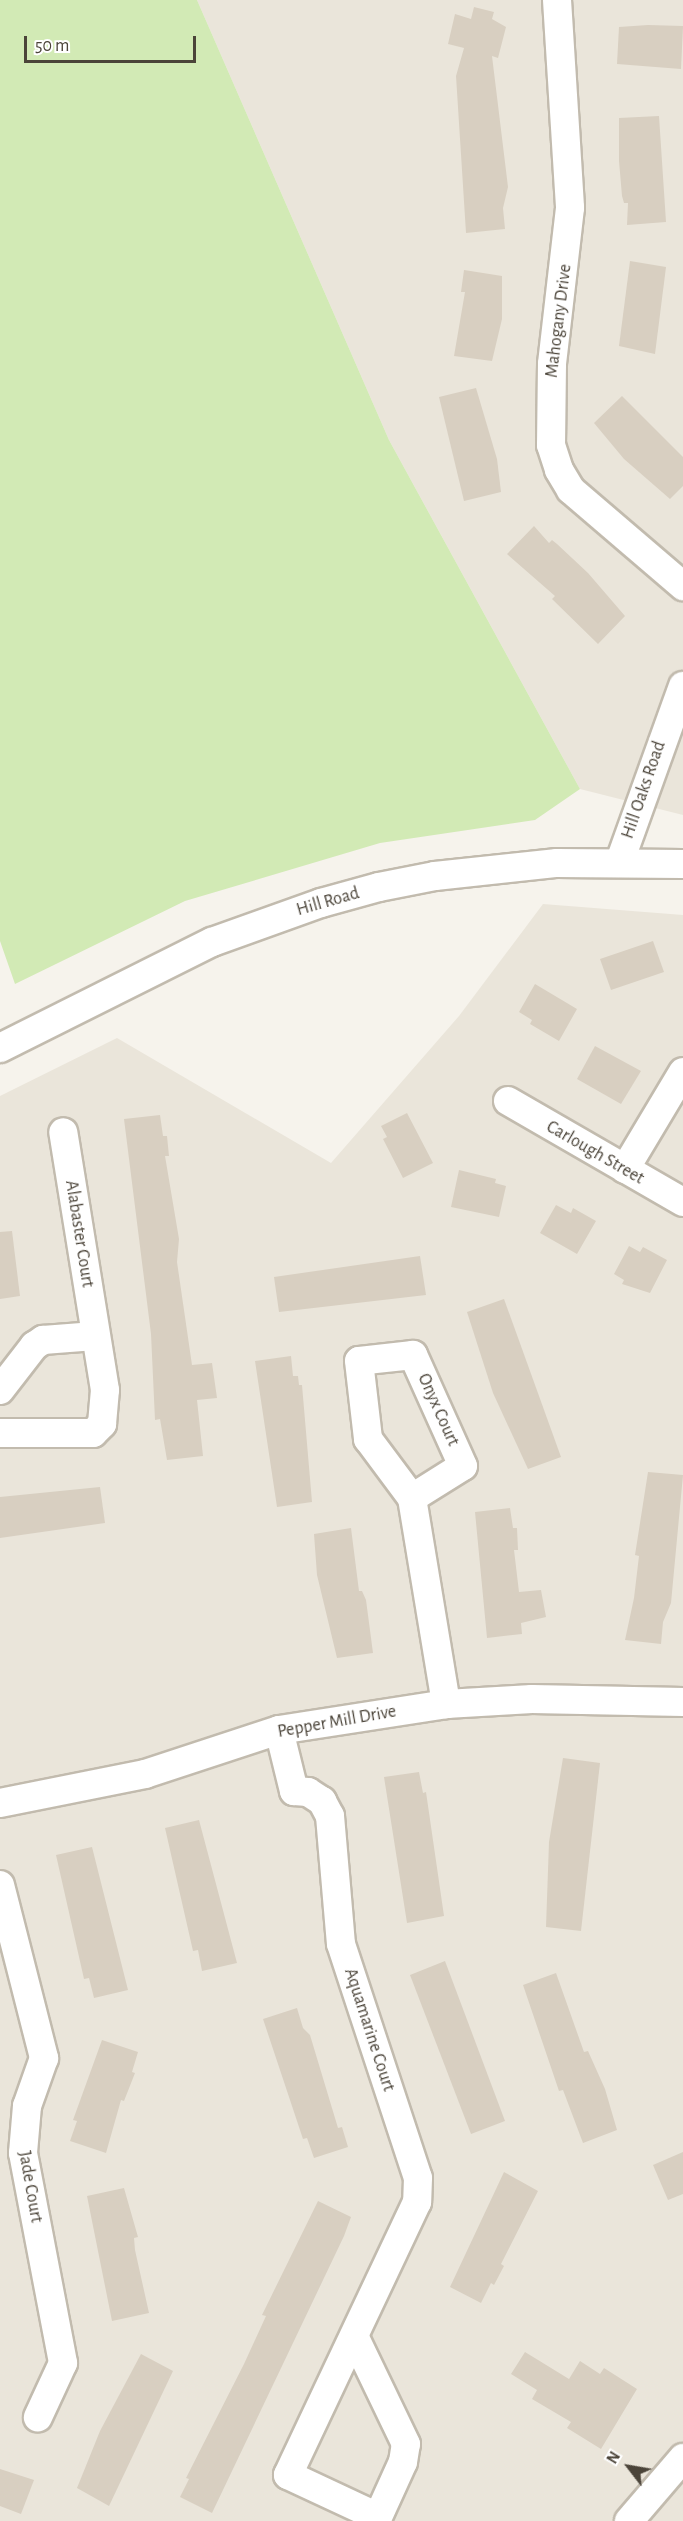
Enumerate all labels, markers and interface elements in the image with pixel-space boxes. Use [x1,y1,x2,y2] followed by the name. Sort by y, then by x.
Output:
[27,24,200,62] scale bar
[35,37,69,55] text: 50 m
[541,263,577,379] street label: Mahogany Drive
[617,738,671,842] street label: Hill Oaks Road
[294,883,362,921] street label: Hill Road
[542,1116,648,1190] street label: Carlough Street
[60,1179,98,1289] street label: Alabaster Court
[412,1370,464,1450] street label: Onyx Court
[276,1701,398,1743] street label: Pepper Mill Drive
[339,1966,399,2094] street label: Aquamarine Court
[13,2149,47,2225] street label: Jade Court
[599,2437,659,2497] north arrow
[604,2449,623,2467] text: N

